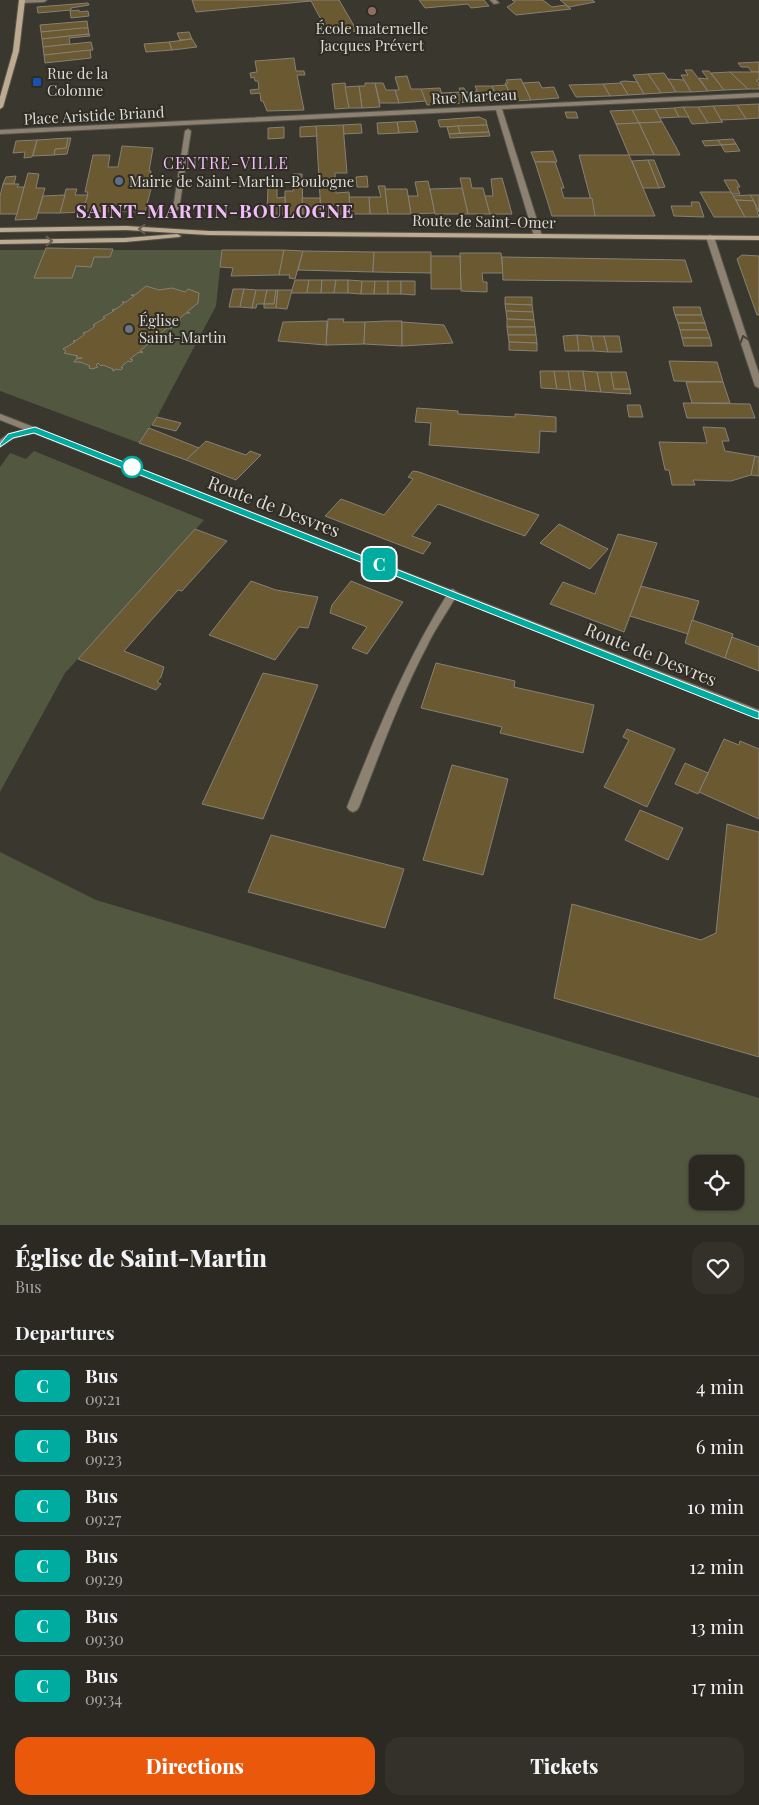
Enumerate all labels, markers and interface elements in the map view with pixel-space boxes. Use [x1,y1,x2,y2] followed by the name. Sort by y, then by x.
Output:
[366,5,378,17] marker: École maternelle Jacques Prévert
[316,18,428,55] place label: École maternelle Jacques Prévert
[47,63,109,100] place label: Rue de la Colonne
[31,76,43,88] marker: Rue de la Colonne
[431,84,518,108] street label: Rue Marteau
[23,101,165,129] street label: Place Aristide Briand
[163,152,289,173] district label: CENTRE-VILLE
[129,171,354,191] place label: Mairie de Saint-Martin-Boulogne
[113,175,125,187] marker: Mairie de Saint-Martin-Boulogne
[76,197,354,223] district label: SAINT-MARTIN-BOULOGNE
[412,210,556,232] street label: Route de Saint-Omer
[138,224,146,234] one-way arrow
[45,236,53,246] one-way arrow
[139,310,227,347] place label: Église Saint-Martin
[123,323,135,335] marker: Église Saint-Martin
[739,336,749,344] one-way arrow
[121,456,143,478] unlabelled marker
[204,470,344,542] street label: Route de Desvres
[363,548,395,580] line badge: C
[373,552,385,576] text: C
[582,617,720,691] street label: Route de Desvres
[689,1155,744,1210] map controls
[689,1155,744,1210] button: locate
[15,1241,267,1273] text: Église de Saint-Martin
[692,1242,744,1294] button: heart
[15,1276,41,1297] text: Bus
[15,1319,115,1345] text: Departures
[85,1362,118,1388] text: Bus
[696,1373,744,1399] text: 4 min
[36,1374,49,1398] text: C
[85,1388,121,1409] text: 09:21
[85,1422,118,1448] text: Bus
[696,1433,744,1459] text: 6 min
[36,1434,49,1458] text: C
[85,1448,122,1469] text: 09:23
[85,1482,118,1508] text: Bus
[687,1493,744,1519] text: 10 min
[36,1494,49,1518] text: C
[85,1508,121,1529] text: 09:27
[85,1542,118,1568] text: Bus
[689,1553,744,1579] text: 12 min
[36,1554,49,1578] text: C
[85,1568,123,1589] text: 09:29
[85,1602,118,1628] text: Bus
[690,1613,744,1639] text: 13 min
[36,1614,49,1638] text: C
[85,1628,124,1649] text: 09:30
[85,1662,118,1688] text: Bus
[691,1673,744,1699] text: 17 min
[36,1674,49,1698] text: C
[85,1688,122,1709] text: 09:34
[15,1737,375,1795] button: Directions
[385,1737,744,1795] button: Tickets

